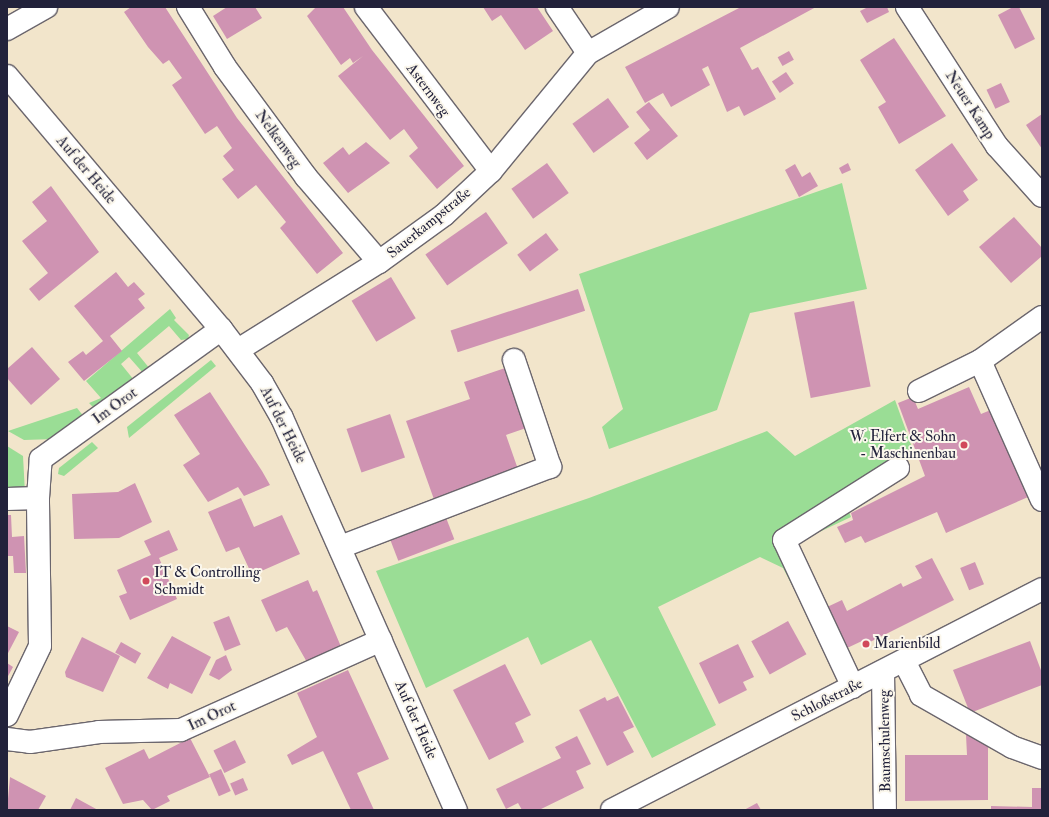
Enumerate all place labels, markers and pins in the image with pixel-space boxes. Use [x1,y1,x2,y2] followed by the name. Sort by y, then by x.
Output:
[850,427,956,462] place label: W. Elfert & Sohn - Maschinenbau
[959,440,969,450] marker: W. Elfert & Sohn - Maschinenbau
[154,563,260,598] place label: IT & Controlling Schmidt
[141,576,151,586] marker: IT & Controlling Schmidt
[874,635,941,653] place label: Marienbild
[861,639,871,649] marker: Marienbild

